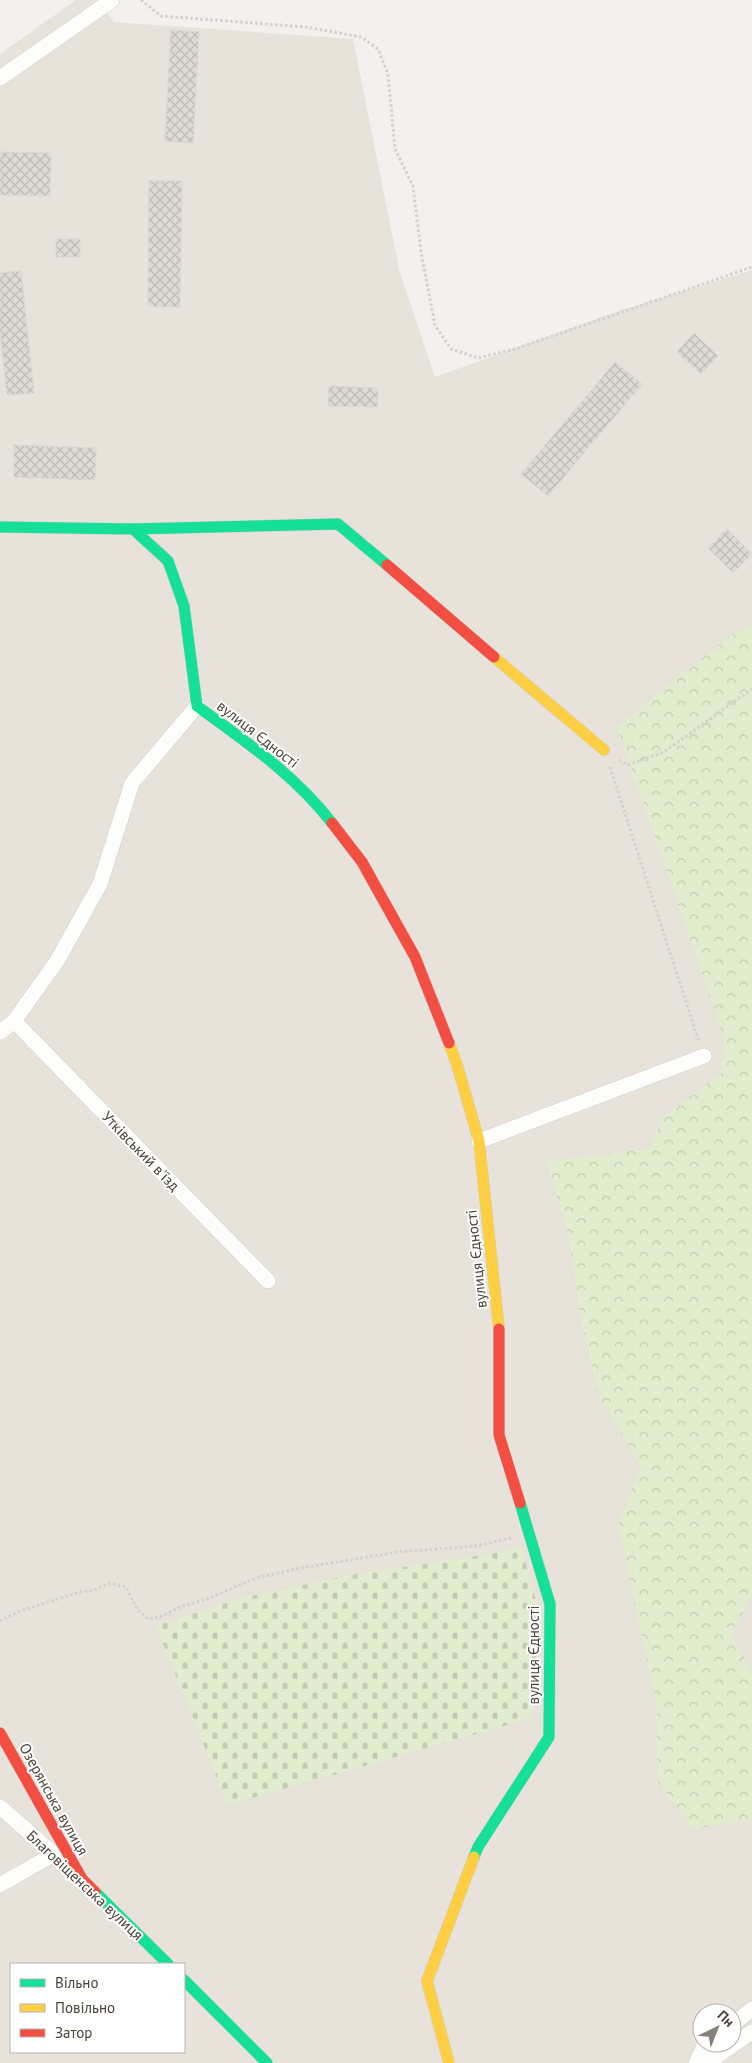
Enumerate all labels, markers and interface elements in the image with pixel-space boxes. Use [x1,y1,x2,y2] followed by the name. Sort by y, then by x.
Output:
[213,696,303,772] street label: вулиця Єдності
[98,1107,184,1195] street label: Утківський в'їзд
[461,1209,491,1309] street label: вулиця Єдності
[524,1606,543,1704] street label: вулиця Єдності
[15,1739,93,1859] street label: Озерянська вулиця
[23,1826,147,1944] street label: Благовіщенська вулиця
[10,1963,185,2053] legend
[55,1973,98,1992] text: Вільно
[55,1998,115,2017] text: Повільно
[692,2003,742,2053] north arrow
[714,2006,738,2031] text: Пн
[55,2023,92,2042] text: Затор

